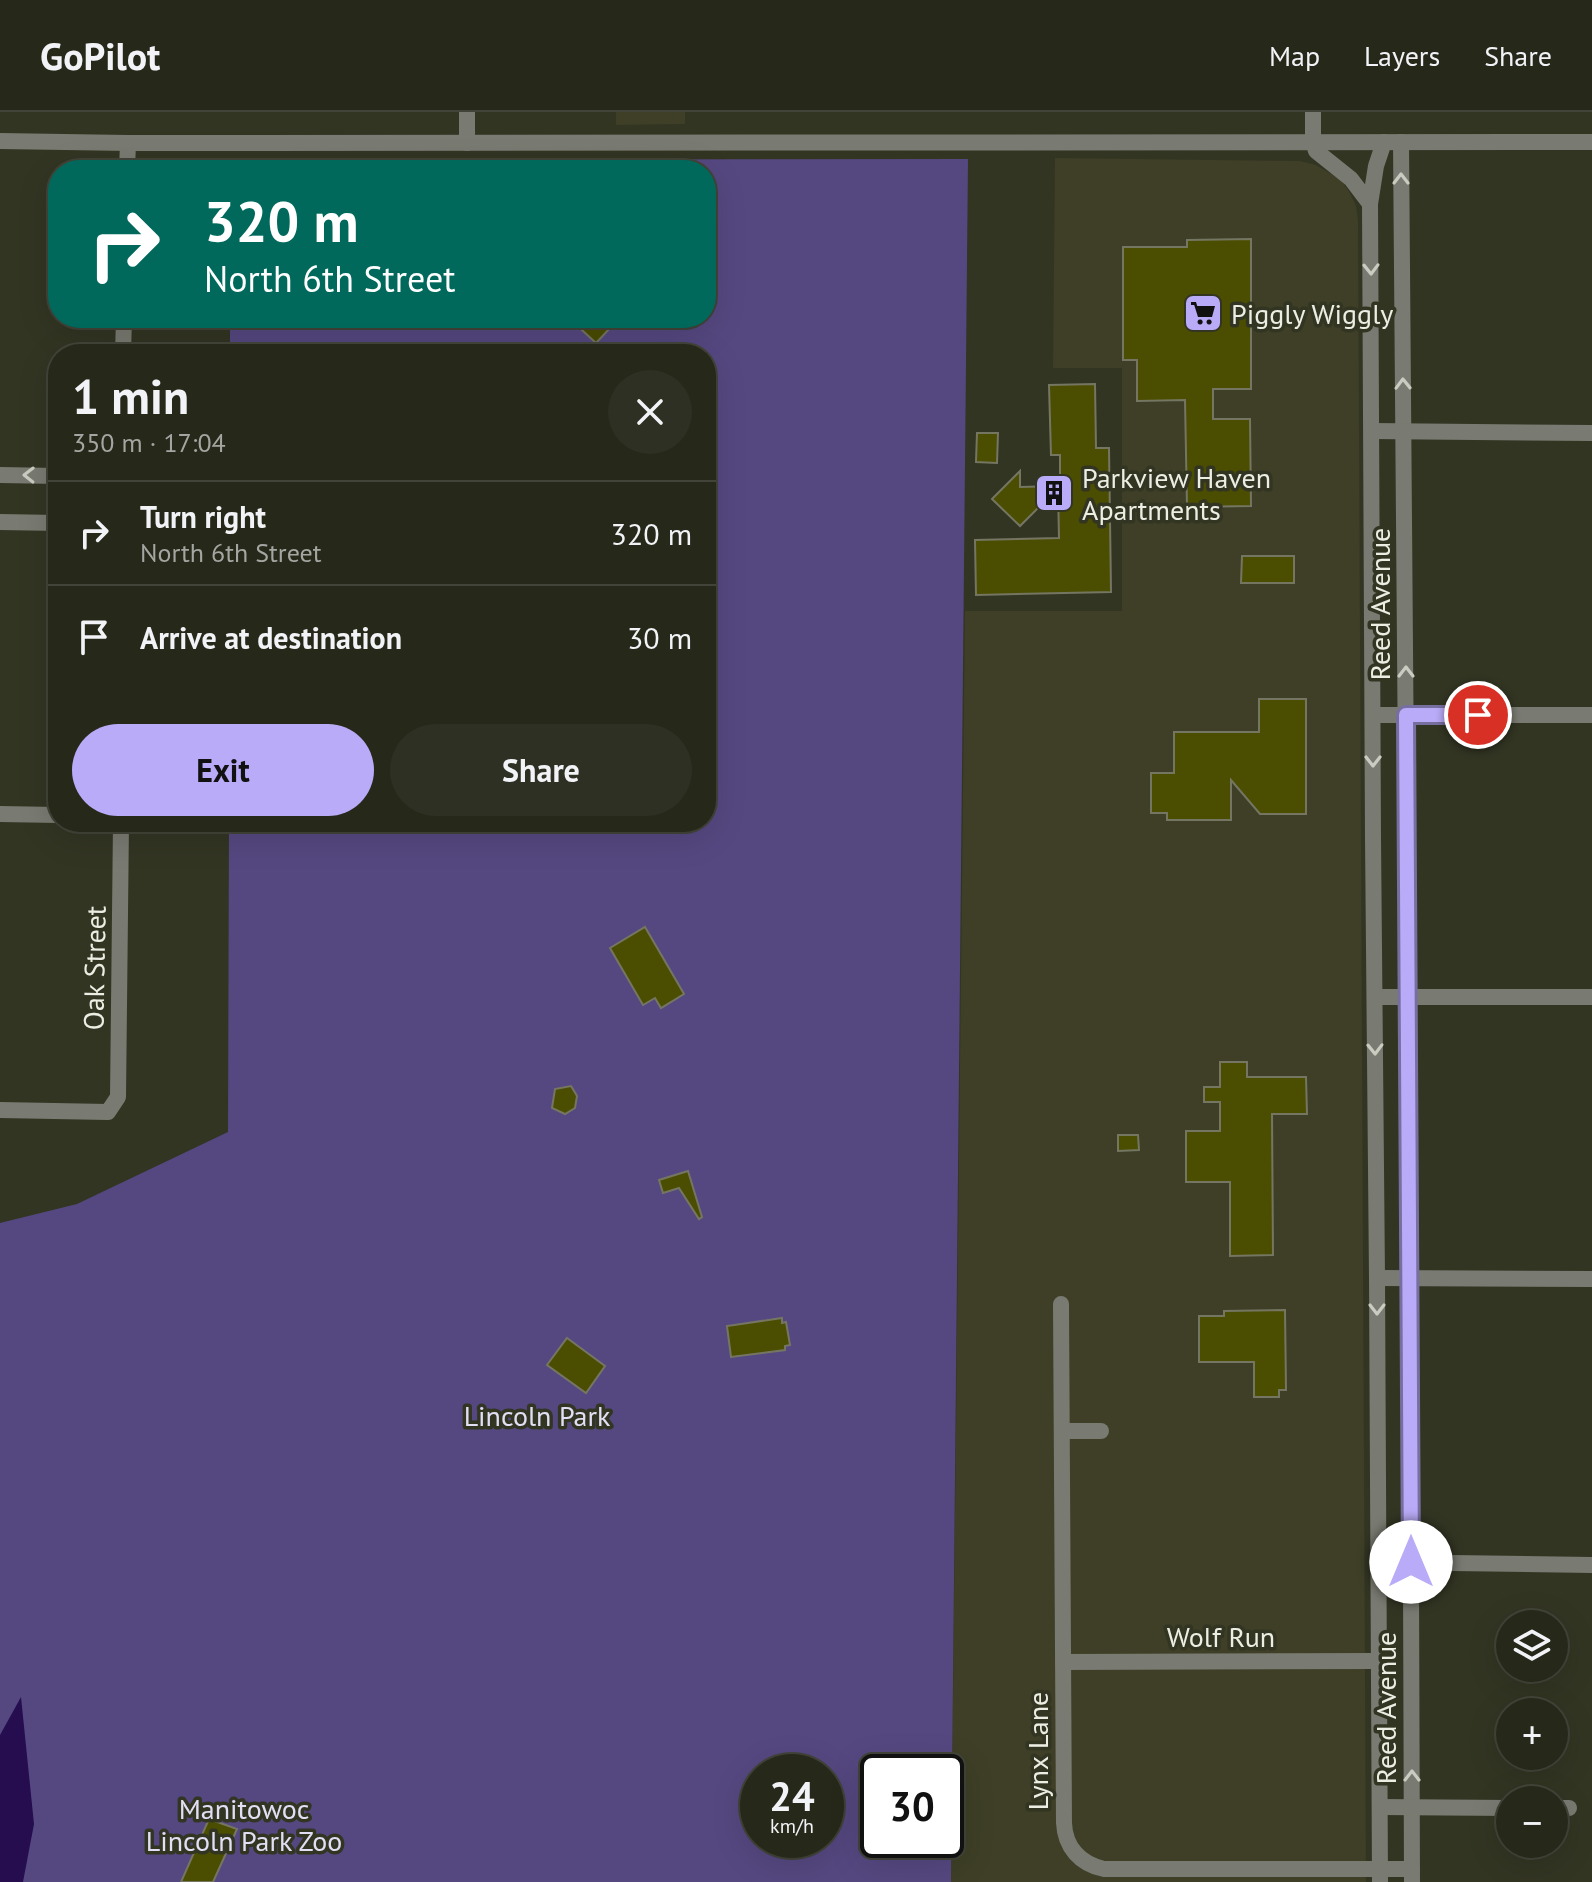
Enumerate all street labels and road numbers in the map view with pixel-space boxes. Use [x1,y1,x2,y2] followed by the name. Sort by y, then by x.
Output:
[1361,528,1398,680] street label: Reed Avenue
[74,905,114,1031] street label: Oak Street
[1167,1618,1275,1655] street label: Wolf Run
[1367,1632,1404,1784] street label: Reed Avenue
[1019,1692,1056,1810] street label: Lynx Lane

